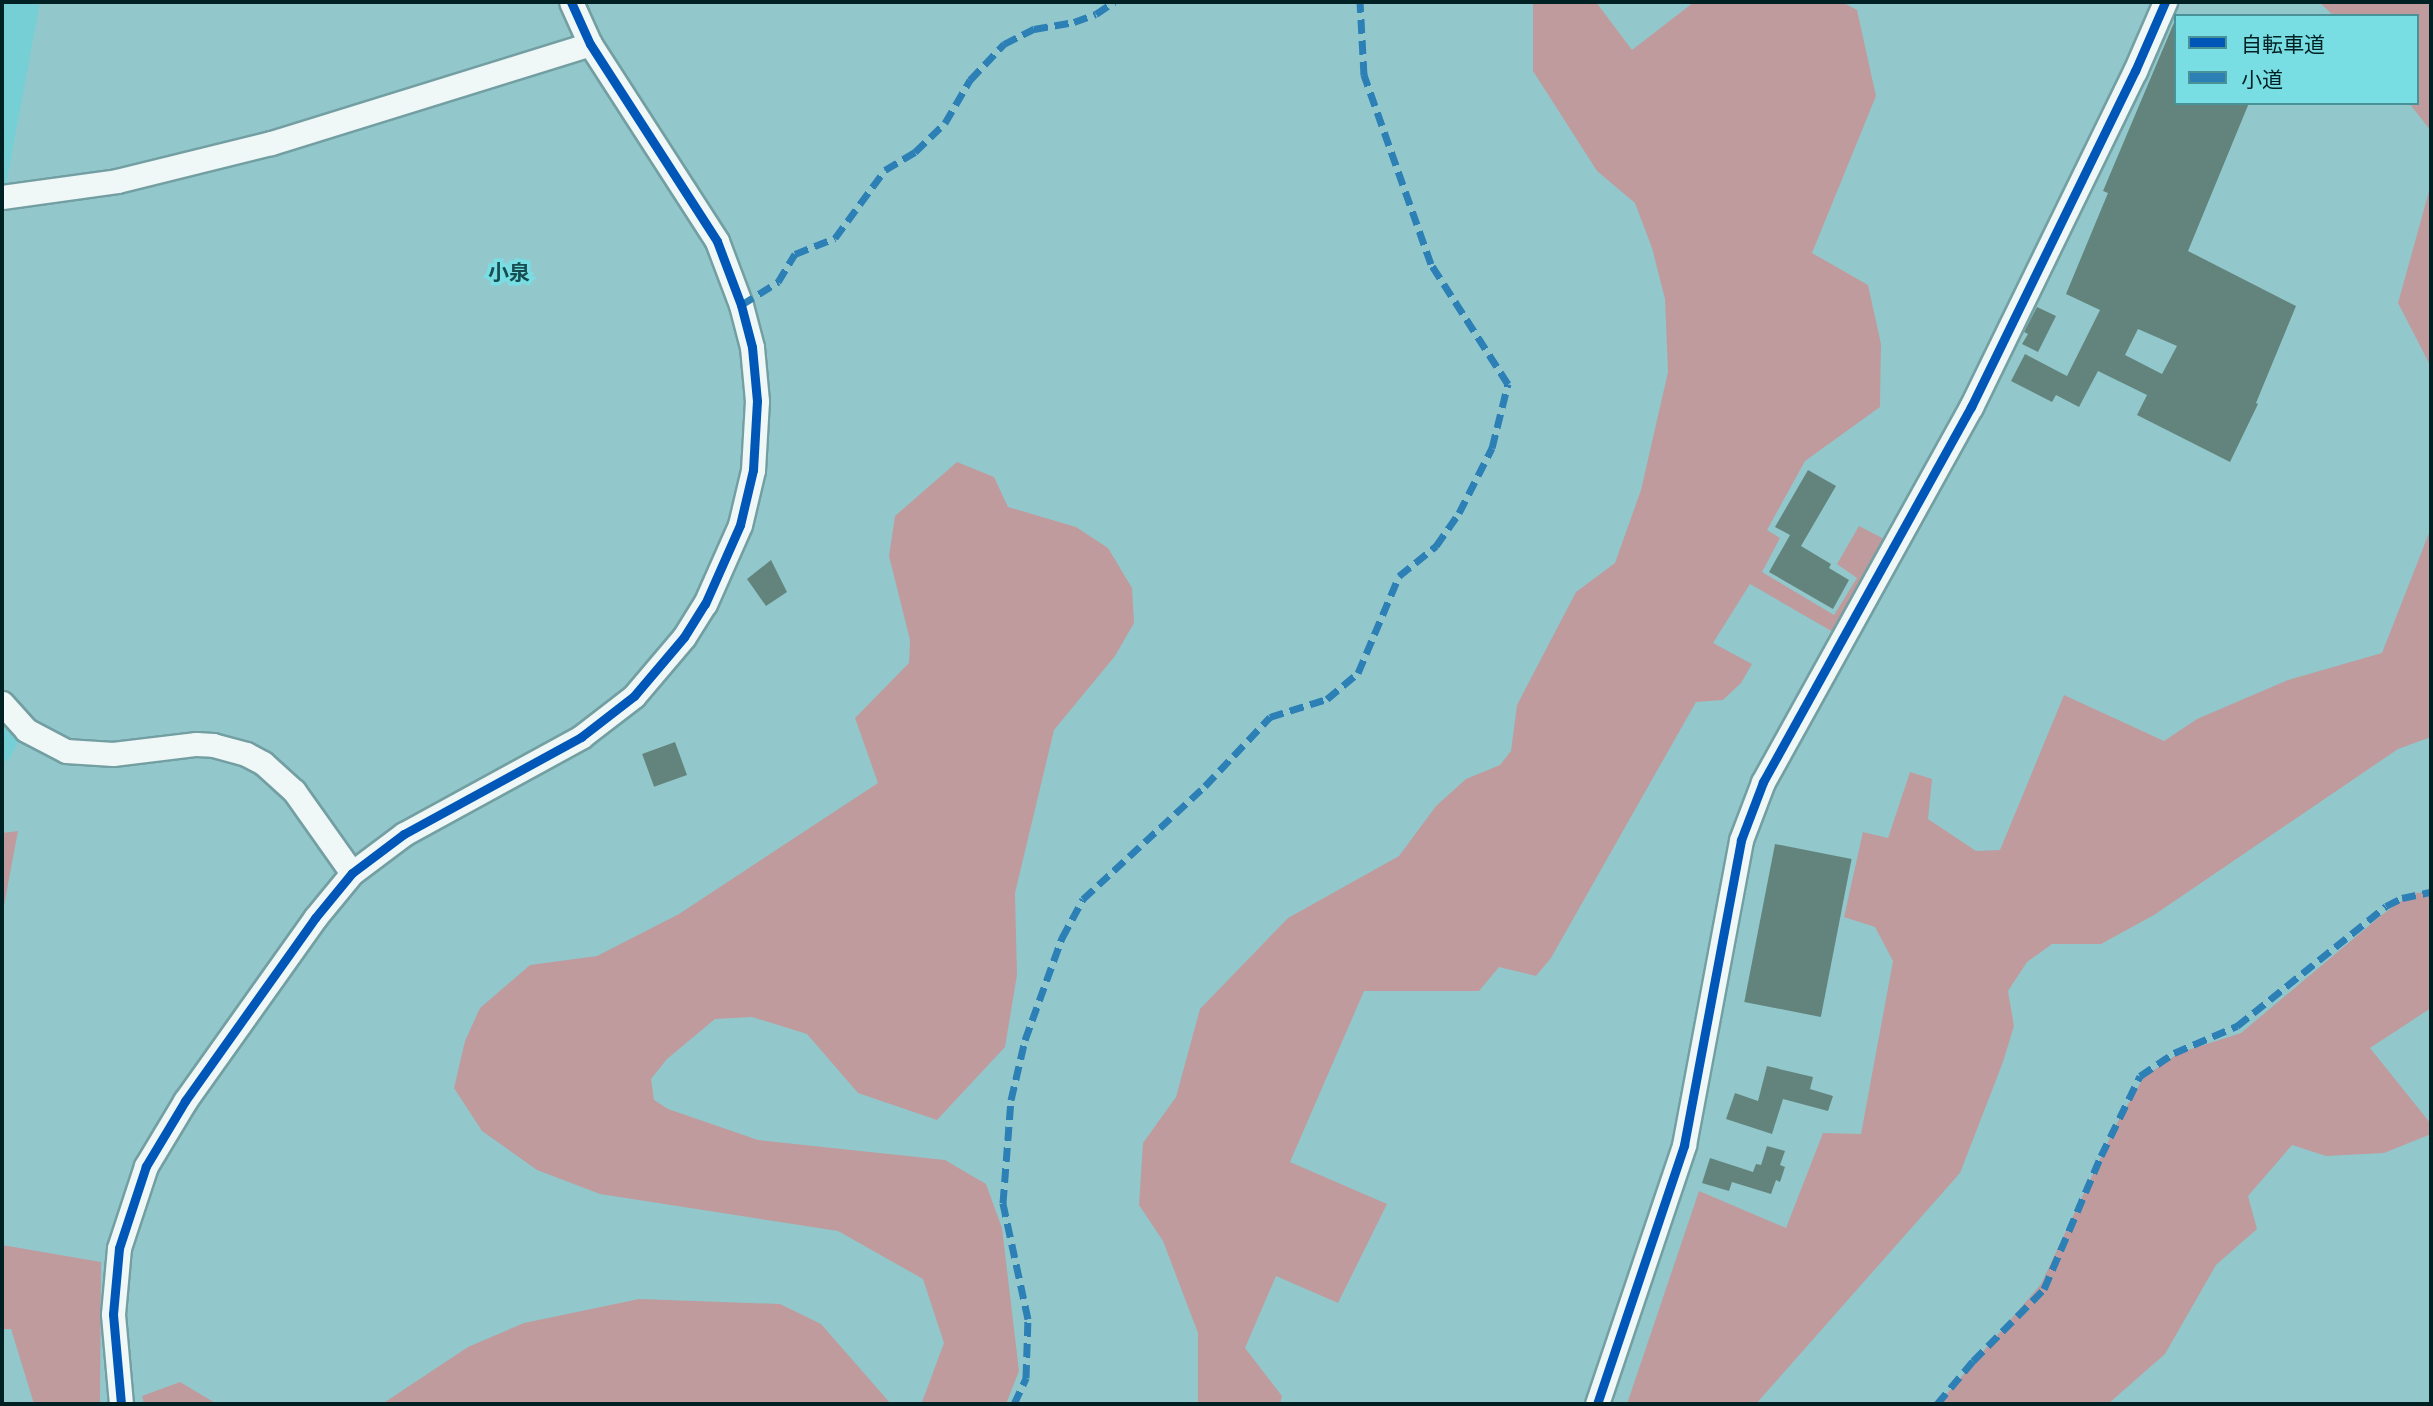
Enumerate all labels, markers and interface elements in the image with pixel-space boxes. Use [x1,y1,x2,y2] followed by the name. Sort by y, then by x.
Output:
[2174,14,2419,105] legend
[2241,31,2325,56] text: 自転車道
[2241,66,2283,91] text: 小道
[488,259,530,285] district label: 小泉

